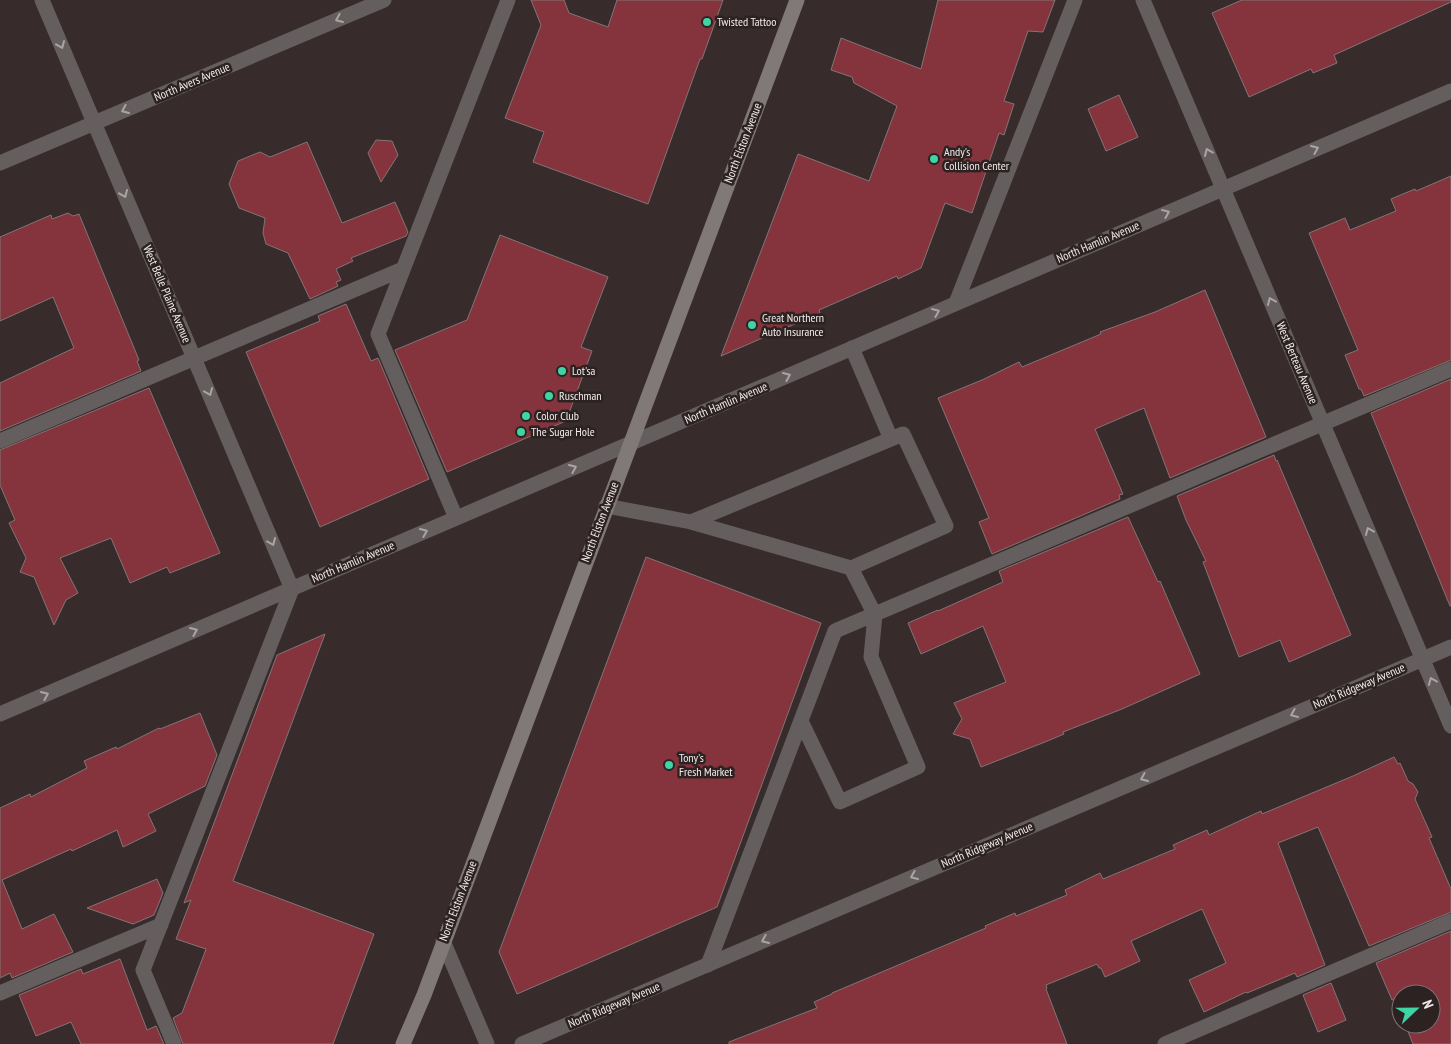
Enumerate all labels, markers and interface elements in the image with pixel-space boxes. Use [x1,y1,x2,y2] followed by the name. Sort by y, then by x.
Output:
[335,13,344,24] one-way arrow
[717,14,776,29] place label: Twisted Tattoo
[701,16,713,28] marker: Twisted Tattoo
[54,40,65,49] one-way arrow
[152,59,232,104] street label: North Avers Avenue
[720,101,765,185] street label: North Elston Avenue
[121,104,130,115] one-way arrow
[944,144,1010,173] place label: Andy's Collision Center
[1311,145,1319,155] one-way arrow
[1203,148,1214,157] one-way arrow
[928,153,940,165] marker: Andy's Collision Center
[118,189,129,198] one-way arrow
[1161,209,1170,219] one-way arrow
[1054,217,1142,266] street label: North Hamlin Avenue
[140,243,195,345] street label: West Belle Plaine Avenue
[1267,297,1278,306] one-way arrow
[931,307,940,318] one-way arrow
[762,310,824,339] place label: Great Northern Auto Insurance
[746,319,758,331] marker: Great Northern Auto Insurance
[1273,320,1321,406] street label: West Berteau Avenue
[572,363,596,378] place label: Lot'sa
[556,365,568,377] marker: Lot'sa
[782,371,791,382] one-way arrow
[682,378,770,427] street label: North Hamlin Avenue
[202,387,213,396] one-way arrow
[559,388,601,403] place label: Ruschman
[543,390,555,402] marker: Ruschman
[536,408,579,423] place label: Color Club
[520,410,532,422] marker: Color Club
[531,424,595,439] place label: The Sugar Hole
[515,426,527,438] marker: The Sugar Hole
[568,464,577,474] one-way arrow
[577,480,622,564] street label: North Elston Avenue
[419,528,428,539] one-way arrow
[1364,528,1374,536] one-way arrow
[266,537,277,546] one-way arrow
[309,537,397,586] street label: North Hamlin Avenue
[189,626,198,637] one-way arrow
[1311,659,1407,712] street label: North Ridgeway Avenue
[1428,677,1438,686] one-way arrow
[40,691,49,701] one-way arrow
[1290,708,1298,718] one-way arrow
[679,750,733,779] place label: Tony's Fresh Market
[663,759,675,771] marker: Tony's Fresh Market
[1140,771,1149,782] one-way arrow
[939,818,1035,871] street label: North Ridgeway Avenue
[435,859,480,943] street label: North Elston Avenue
[910,870,919,881] one-way arrow
[761,934,770,945] one-way arrow
[566,978,662,1031] street label: North Ridgeway Avenue
[1391,984,1441,1034] north arrow
[1418,997,1438,1011] text: N

